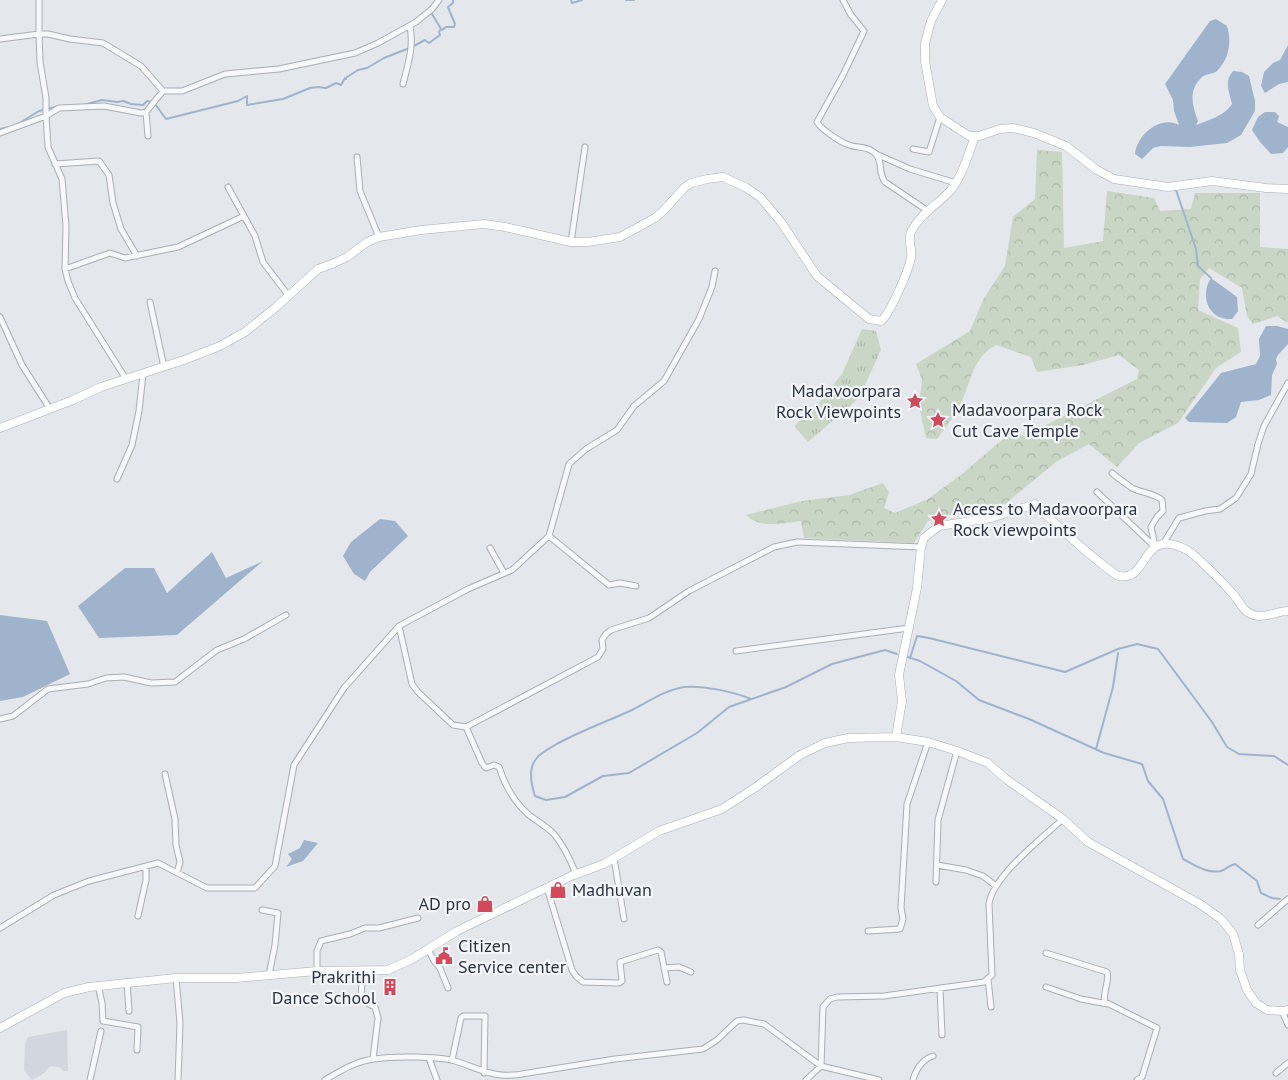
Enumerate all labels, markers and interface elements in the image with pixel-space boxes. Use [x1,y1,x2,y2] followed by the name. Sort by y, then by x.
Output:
[776,379,901,423] place label: Madavoorpara Rock Viewpoints
[905,391,925,411] place icon: Madavoorpara Rock Viewpoints
[952,398,1103,442] place label: Madavoorpara Rock Cut Cave Temple
[928,410,948,430] place icon: Madavoorpara Rock Cut Cave Temple
[953,497,1138,541] place label: Access to Madavoorpara Rock viewpoints
[929,509,949,529] place icon: Access to Madavoorpara Rock viewpoints
[572,878,652,901] place label: Madhuvan
[548,880,568,900] shop icon: Madhuvan
[418,892,471,915] place label: AD pro
[475,894,495,914] shop icon: AD pro
[458,934,566,978] place label: Citizen Service center
[434,946,454,966] public building icon: Citizen Service center
[272,965,377,1009] place label: Prakrithi Dance School
[380,977,400,997] building icon: Prakrithi Dance School

